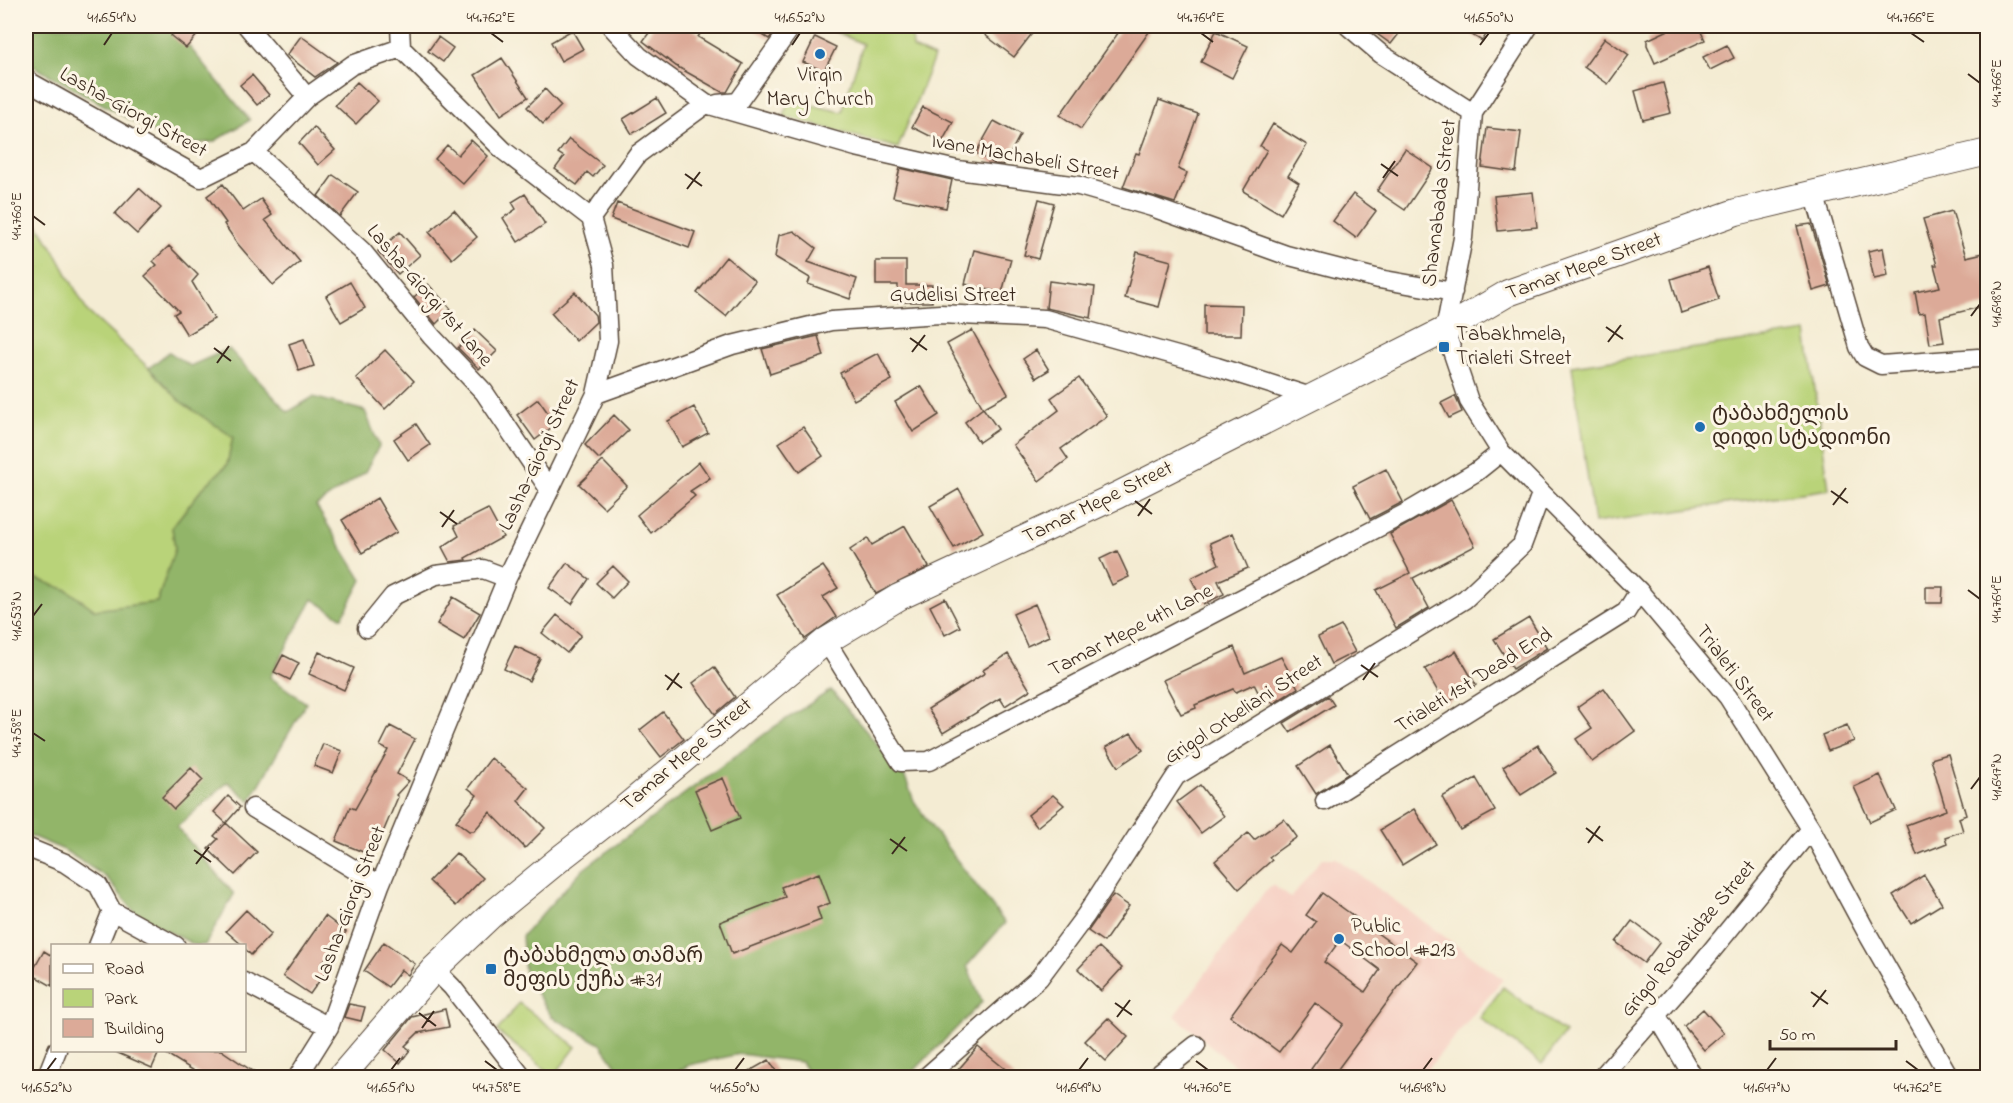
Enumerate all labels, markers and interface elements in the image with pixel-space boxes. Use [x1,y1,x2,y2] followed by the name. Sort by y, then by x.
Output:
[87,7,137,29] text: 41.654°N
[467,7,515,29] text: 44.762°E
[775,7,825,29] text: 41.652°N
[1177,7,1225,29] text: 44.764°E
[1464,7,1514,29] text: 41.650°N
[1887,7,1935,29] text: 44.766°E
[813,47,827,61] marker: Virgin Mary Church
[1986,59,2008,107] text: 44.766°E
[53,60,212,168] street label: Lasha-Giorgi Street
[767,61,873,117] place label: Virgin Mary Church
[1415,118,1465,288] street label: Shavnabada Street
[929,127,1121,189] street label: Ivane Machabeli Street
[6,192,28,240] text: 44.760°E
[357,218,500,376] street label: Lasha-Giorgi 1st Lane
[1502,225,1666,309] street label: Tamar Mepe Street
[890,281,1016,311] street label: Gudelisi Street
[1986,281,2008,327] text: 41.648°N
[1456,320,1572,374] place label: Tabakhmela, Trialeti Street
[1437,340,1451,354] marker: Tabakhmela, Trialeti Street
[492,374,590,537] street label: Lasha-Giorgi Street
[1712,400,1891,454] place label: ტაბახმელის დიდი სტადიონი
[1693,420,1707,434] marker: ტაბახმელის დიდი სტადიონი
[1018,454,1178,552] street label: Tamar Mepe Street
[1986,575,2008,623] text: 44.764°E
[1044,576,1219,685] street label: Tamar Mepe 4th Lane
[6,591,28,641] text: 41.653°N
[1687,619,1781,729] street label: Trialeti Street
[1390,620,1559,742] street label: Trialeti 1st Dead End
[1159,647,1330,774] street label: Grigol Orbeliani Street
[615,691,759,819] street label: Tamar Mepe Street
[6,709,28,757] text: 44.758°E
[1986,753,2008,801] text: 41.647°N
[307,822,396,987] street label: Lasha-Giorgi Street
[1614,854,1765,1026] street label: Grigol Robakidze Street
[1351,912,1456,966] place label: Public School #213
[1332,932,1346,946] marker: Public School #213
[503,942,703,996] place label: ტაბახმელა თამარ მეფის ქუჩა #31
[51,944,246,1052] legend
[105,957,144,983] text: Road
[484,962,498,976] marker: ტაბახმელა თამარ მეფის ქუჩა #31
[105,987,138,1013] text: Park
[1770,1013,1896,1051] scale bar
[104,1017,164,1044] text: Building
[1779,1023,1816,1049] text: 50 m
[22,1077,72,1099] text: 41.652°N
[367,1077,415,1099] text: 41.651°N
[473,1077,521,1099] text: 44.758°E
[710,1077,760,1099] text: 41.650°N
[1056,1077,1102,1099] text: 41.649°N
[1184,1077,1232,1099] text: 44.760°E
[1400,1077,1446,1099] text: 41.648°N
[1743,1077,1791,1099] text: 41.647°N
[1894,1077,1942,1099] text: 44.762°E

